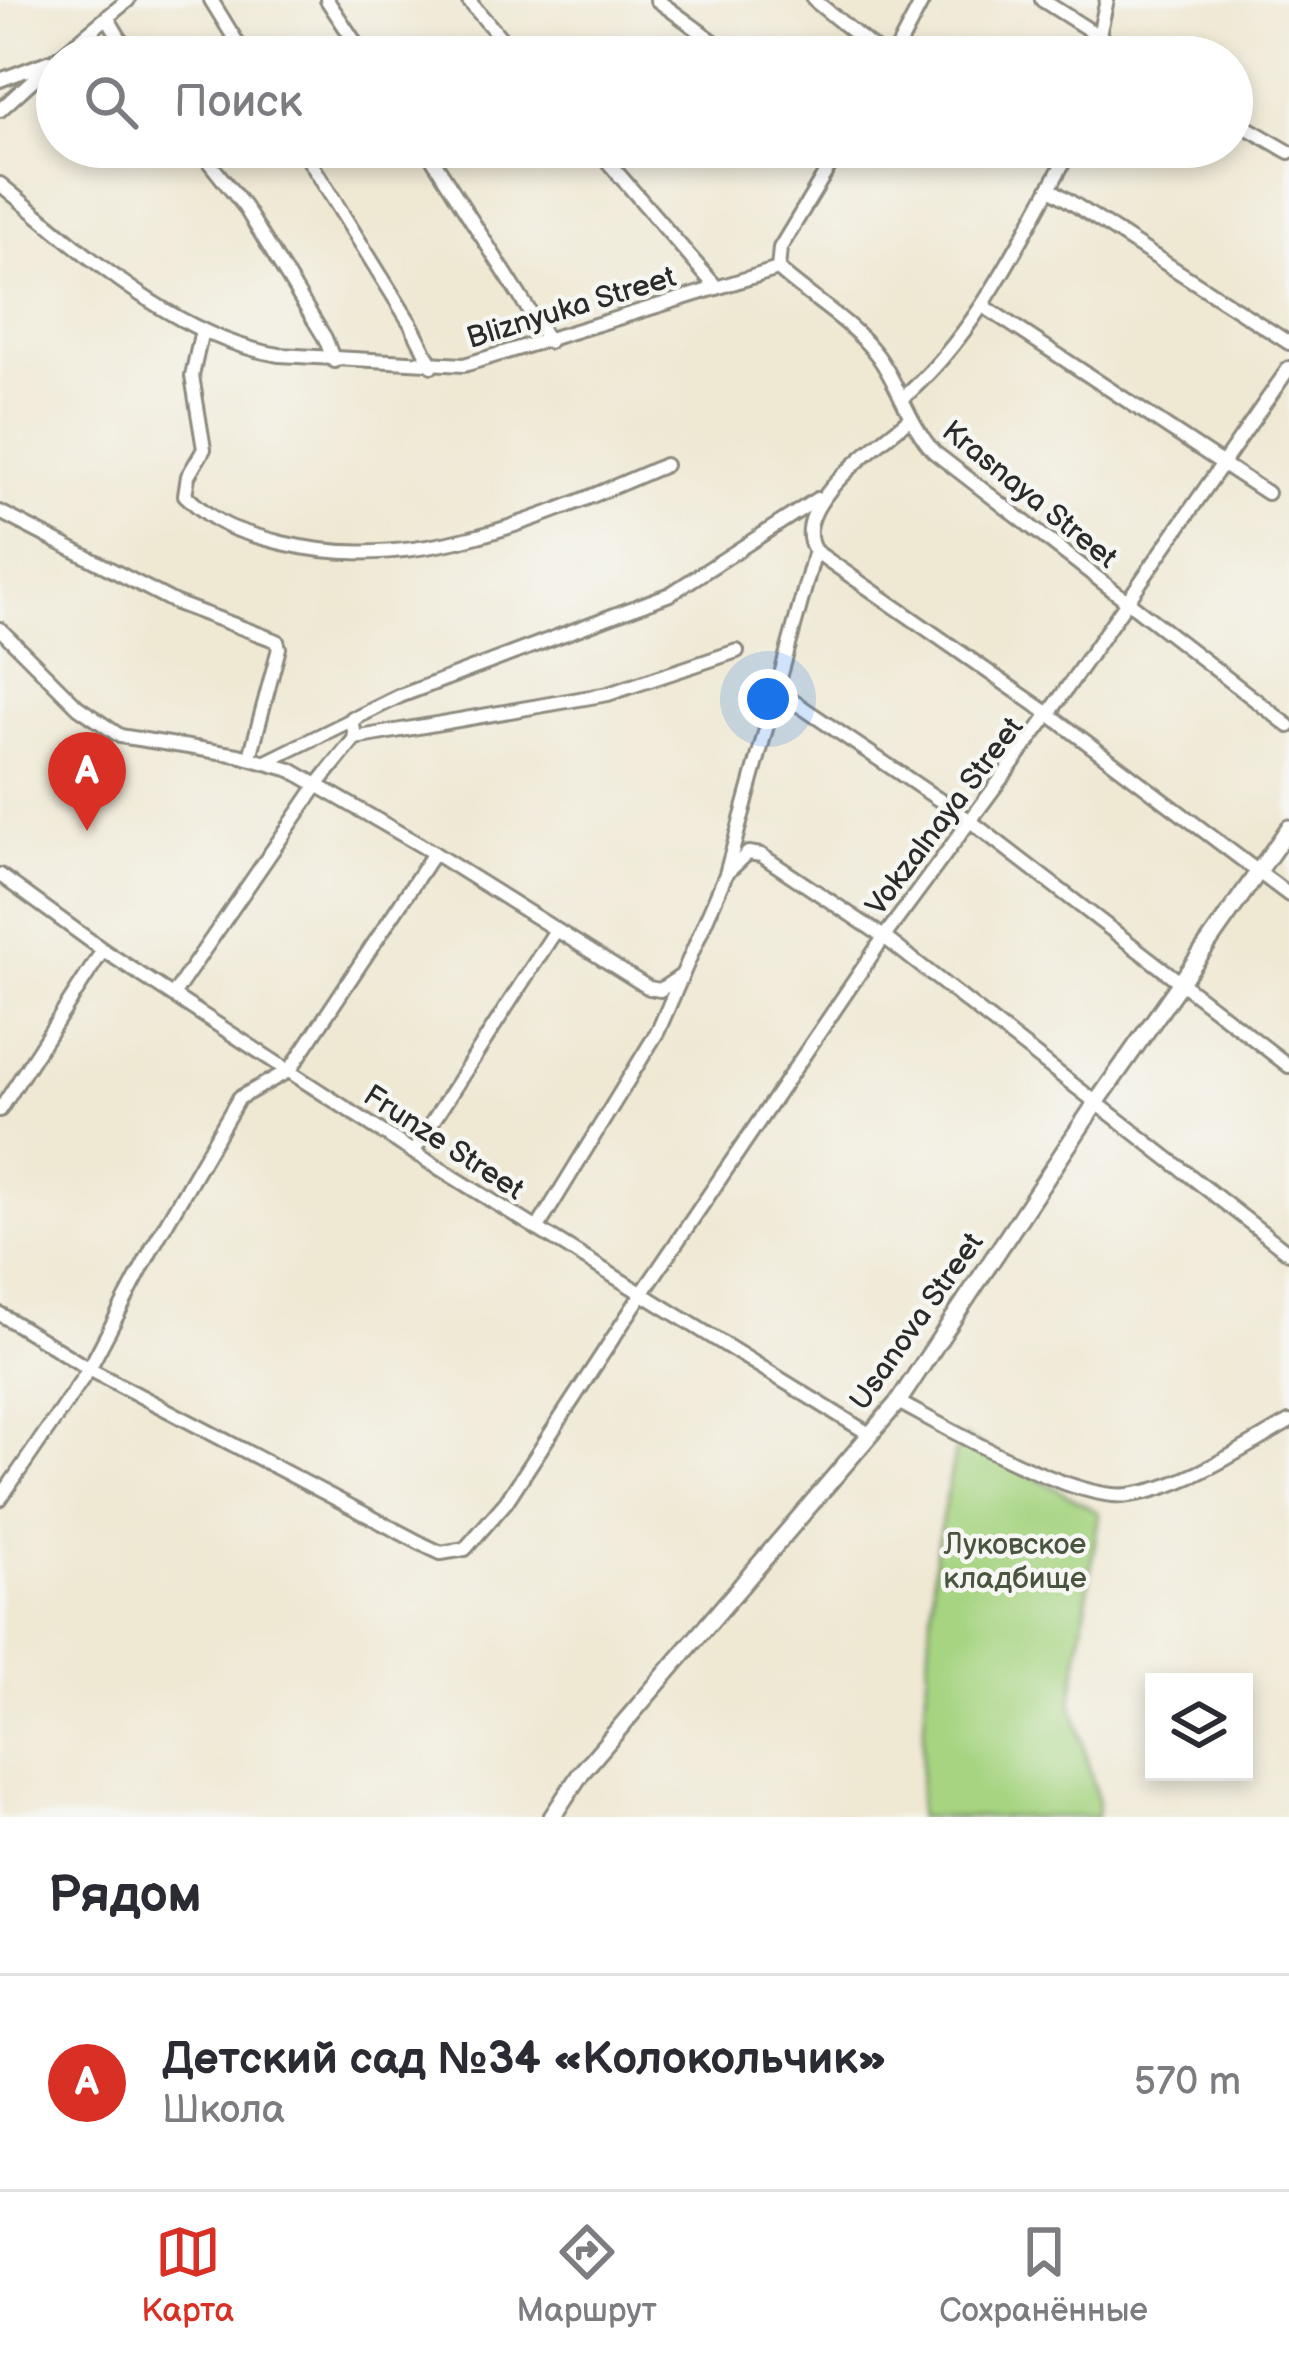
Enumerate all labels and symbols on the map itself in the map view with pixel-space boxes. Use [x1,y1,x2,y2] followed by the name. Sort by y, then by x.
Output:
[462,259,680,357] street label: Bliznyuka Street
[935,413,1124,576] street label: Krasnaya Street
[738,669,798,729] your location
[858,710,1031,923] street label: Vokzalnaya Street
[48,732,126,831] pin: A
[357,1078,530,1208] street label: Frunze Street
[842,1226,991,1417] street label: Usanova Street
[943,1527,1087,1597] park label: Луковское кладбище

